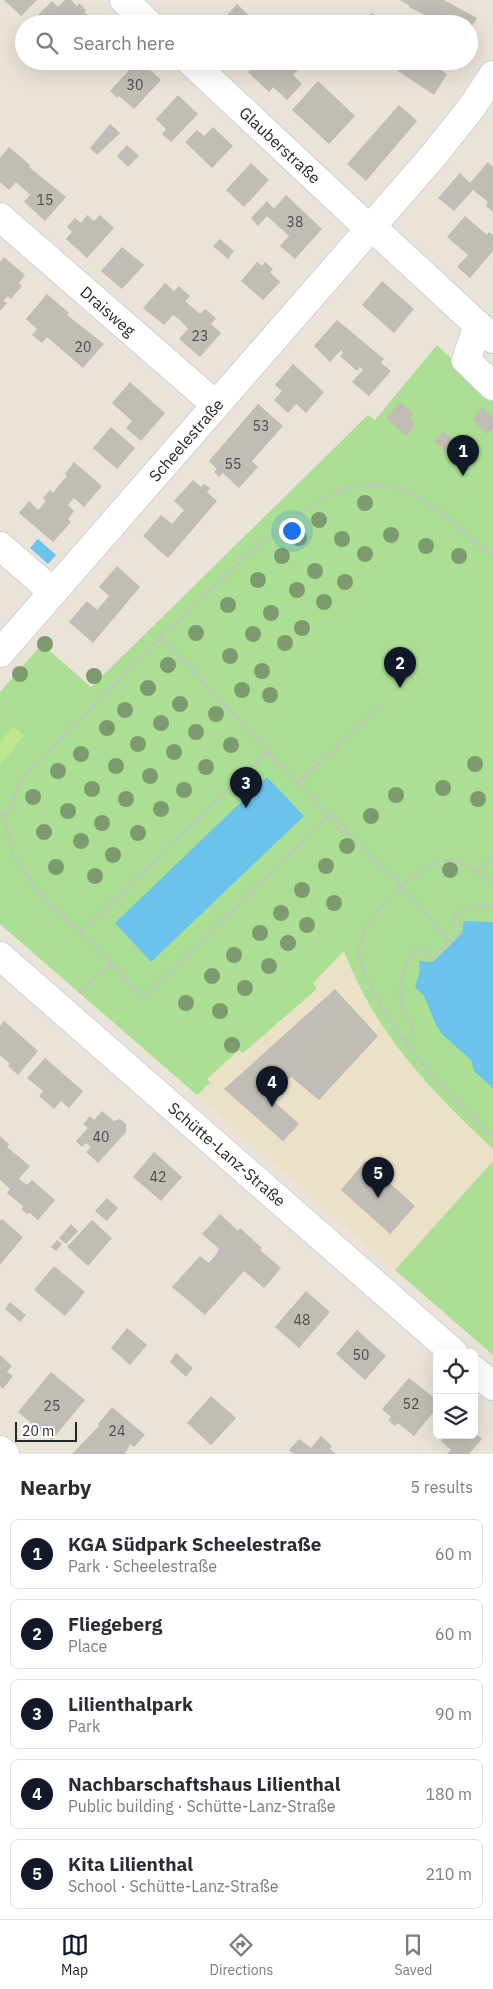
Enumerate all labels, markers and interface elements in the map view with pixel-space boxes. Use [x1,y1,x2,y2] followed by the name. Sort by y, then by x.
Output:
[15,15,478,70] search box
[33,29,61,57] icon: search
[73,31,175,55] text: Search here
[127,76,143,94] house number: 30
[235,102,325,188] street label: Glauberstraße
[37,191,53,209] house number: 15
[287,213,303,231] house number: 38
[76,282,140,341] street label: Draisweg
[192,327,208,345] house number: 23
[75,338,91,356] house number: 20
[144,394,228,486] street label: Scheelestraße
[253,417,269,435] house number: 53
[447,435,479,476] pin: 1
[225,455,241,473] house number: 55
[279,518,305,544] your location
[384,647,416,688] pin: 2
[230,767,262,808] pin: 3
[256,1066,288,1107] pin: 4
[164,1098,290,1211] street label: Schütte-Lanz-Straße
[93,1128,109,1146] house number: 40
[362,1157,394,1198] pin: 5
[150,1168,166,1186] house number: 42
[294,1311,310,1329] house number: 48
[353,1346,369,1364] house number: 50
[433,1349,478,1439] map controls
[433,1349,478,1394] button: locate
[433,1394,478,1439] button: layers
[403,1395,419,1413] house number: 52
[44,1397,60,1415] house number: 25
[15,1419,78,1442] scale bar
[22,1422,54,1440] text: 20 m
[109,1422,125,1440] house number: 24
[20,1473,91,1501] text: Nearby
[410,1477,473,1497] text: 5 results
[68,1532,321,1556] text: KGA Südpark Scheelestraße
[32,1544,42,1564] text: 1
[435,1544,472,1564] text: 60 m
[68,1556,217,1576] text: Park · Scheelestraße
[68,1612,162,1636] text: Fliegeberg
[32,1624,42,1644] text: 2
[435,1624,472,1644] text: 60 m
[68,1636,107,1656] text: Place
[68,1692,193,1716] text: Lilienthalpark
[32,1704,42,1724] text: 3
[435,1704,472,1724] text: 90 m
[68,1716,100,1736] text: Park
[68,1772,340,1796] text: Nachbarschaftshaus Lilienthal
[32,1784,42,1804] text: 4
[425,1784,472,1804] text: 180 m
[68,1796,336,1816] text: Public building · Schütte-Lanz-Straße
[68,1852,193,1876] text: Kita Lilienthal
[32,1864,42,1884] text: 5
[425,1864,472,1884] text: 210 m
[68,1876,278,1896] text: School · Schütte-Lanz-Straße
[61,1931,89,1979] tab: Map
[210,1931,273,1979] tab: Directions
[394,1931,432,1979] tab: Saved

